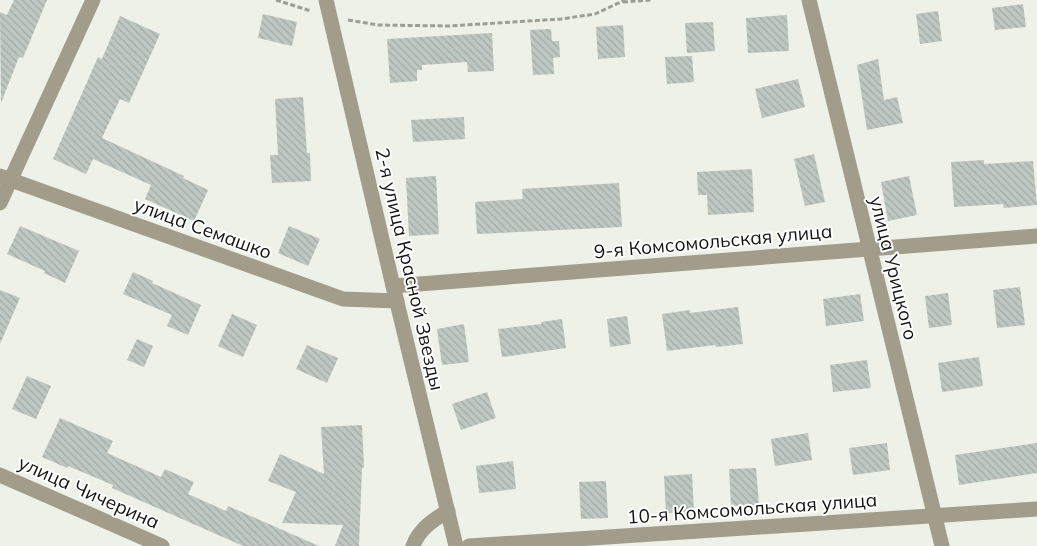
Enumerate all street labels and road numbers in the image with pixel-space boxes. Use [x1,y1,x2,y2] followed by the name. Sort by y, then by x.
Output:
[370,145,450,393] street label: 2-я улица Красной Звезды
[131,192,275,264] street label: улица Семашко
[865,194,923,342] street label: улица Урицкого
[593,219,833,263] street label: 9-я Комсомольская улица
[15,450,163,534] street label: улица Чичерина
[626,487,878,529] street label: 10-я Комсомольская улица

